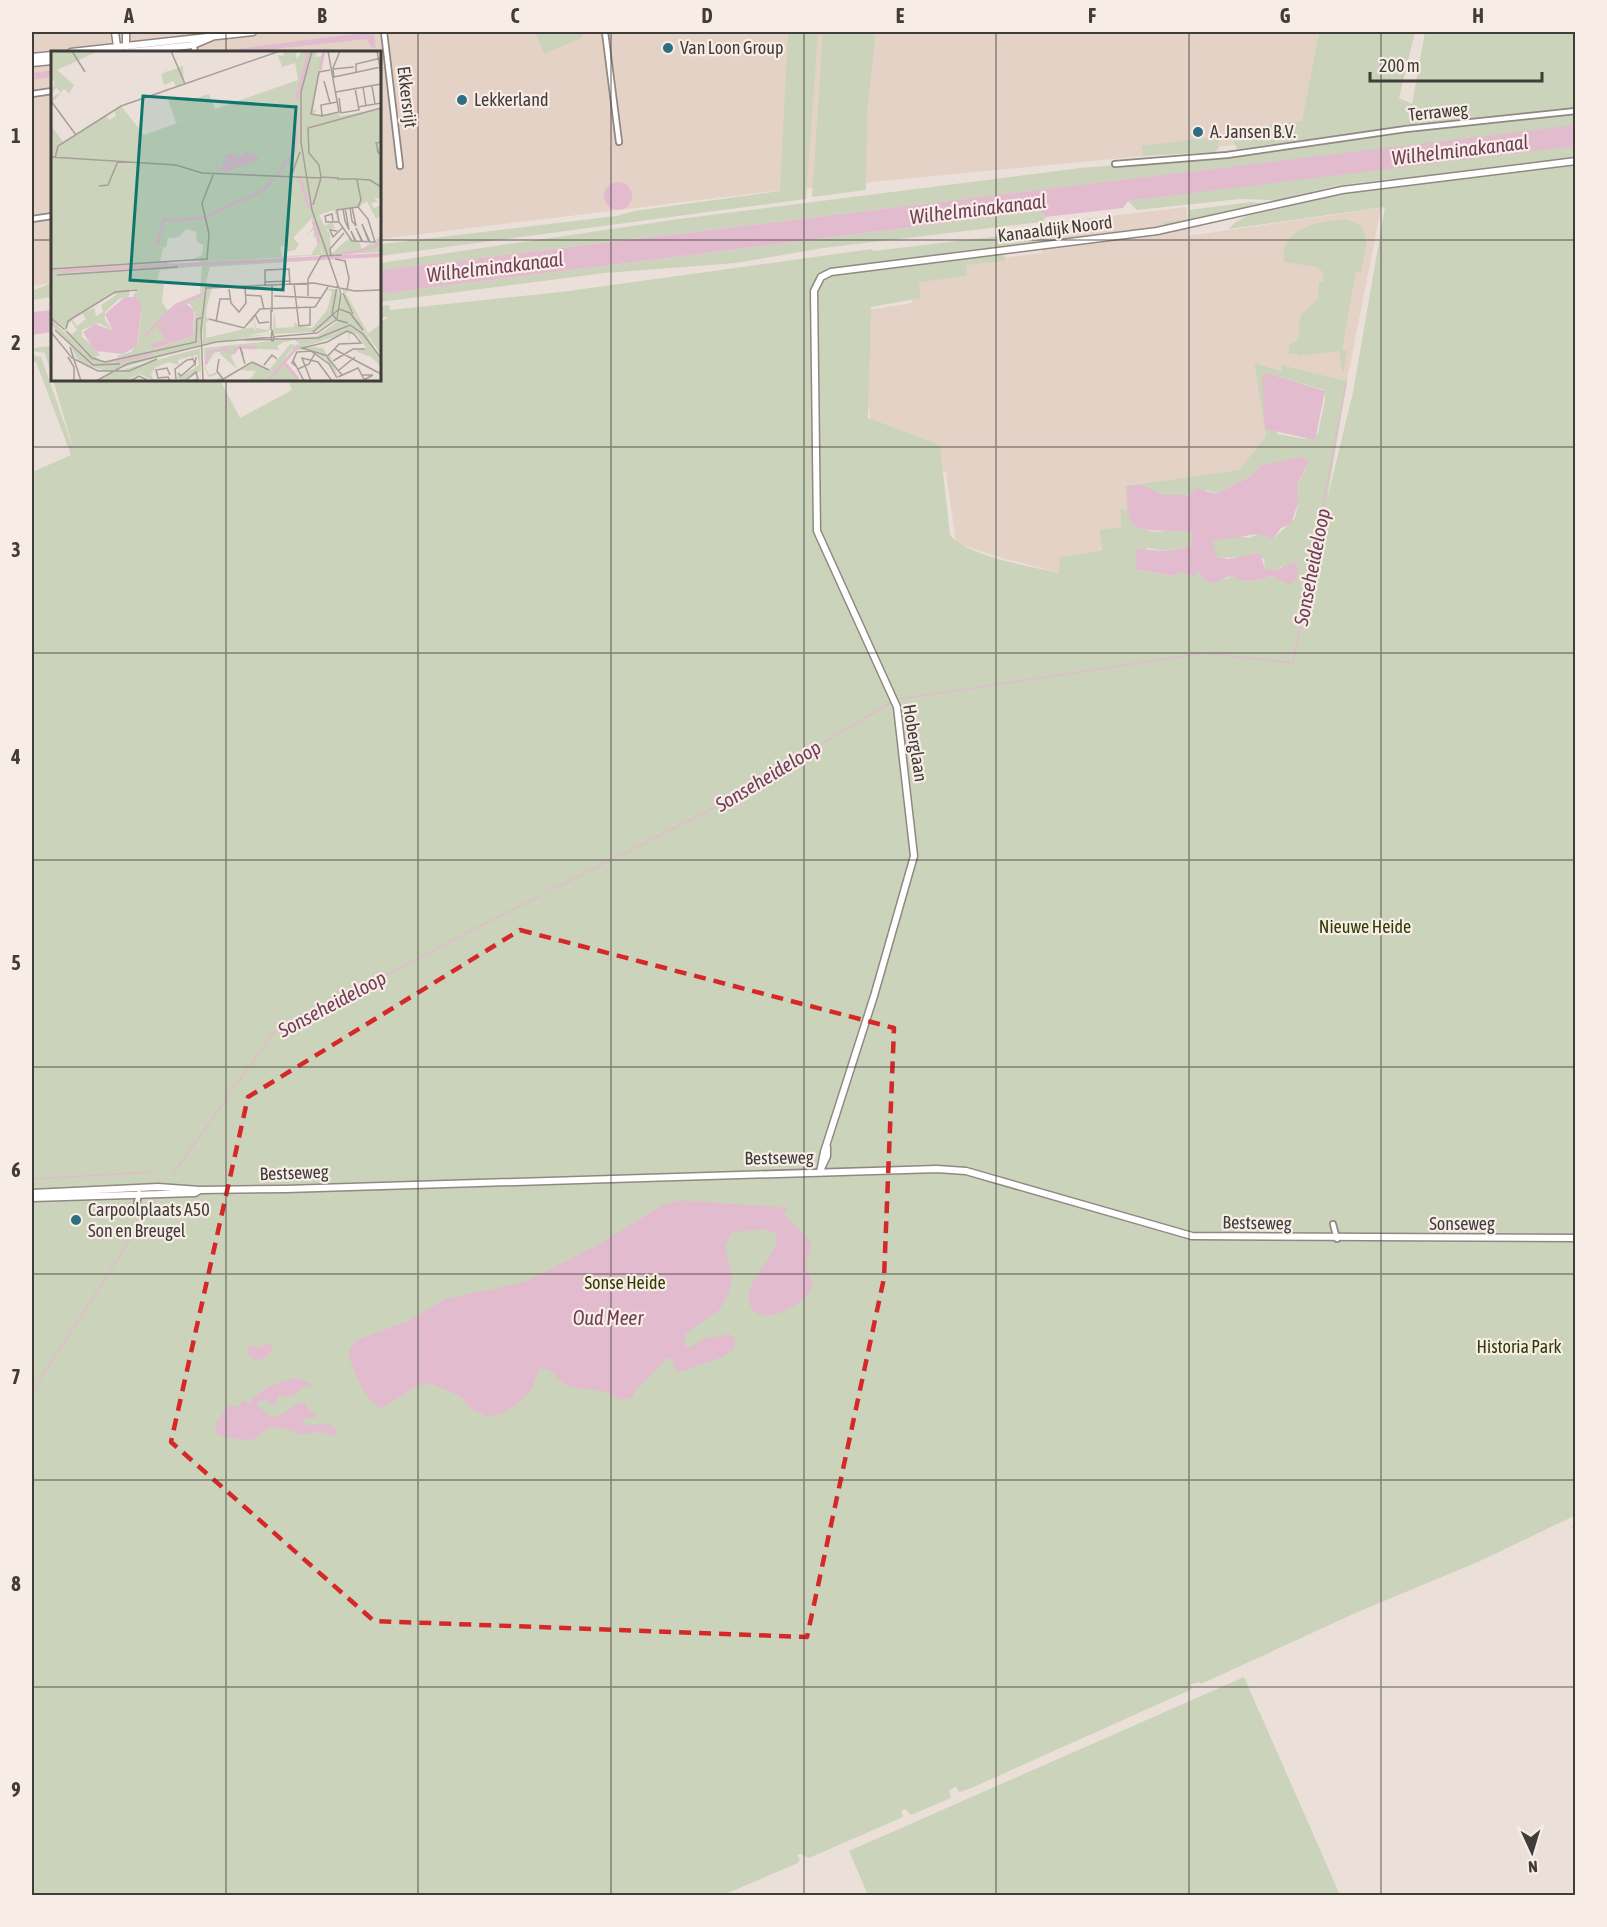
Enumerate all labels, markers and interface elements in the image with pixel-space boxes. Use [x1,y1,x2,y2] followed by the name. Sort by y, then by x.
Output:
[123,4,134,27] text: A
[317,4,327,27] text: B
[511,4,520,27] text: C
[701,4,713,27] text: D
[896,4,905,27] text: E
[1088,4,1096,27] text: F
[1280,4,1291,27] text: G
[1472,4,1484,27] text: H
[680,37,783,58] place label: Van Loon Group
[661,41,675,55] marker: Van Loon Group
[1370,45,1542,83] scale bar
[51,51,381,381] inset map
[1379,55,1420,76] text: 200 m
[393,65,422,129] street label: Ekkersrijt
[474,89,549,110] place label: Lekkerland
[455,93,469,107] marker: Lekkerland
[1407,98,1469,125] street label: Terraweg
[1210,121,1296,142] place label: A. Jansen B.V.
[11,124,21,147] text: 1
[1191,125,1205,139] marker: A. Jansen B.V.
[1390,130,1530,169] water label: Wilhelminakanaal
[908,189,1048,228] water label: Wilhelminakanaal
[996,211,1114,246] street label: Kanaaldijk Noord
[425,247,565,286] water label: Wilhelminakanaal
[11,331,21,354] text: 2
[1289,506,1334,628] water label: Sonseheideloop
[11,538,21,561] text: 3
[899,703,932,783] street label: Hoberglaan
[710,735,825,817] water label: Sonseheideloop
[10,745,21,768] text: 4
[1319,916,1411,937] park label: Nieuwe Heide
[11,951,21,974] text: 5
[273,966,390,1042] water label: Sonseheideloop
[744,1146,814,1169] street label: Bestseweg
[11,1158,21,1181] text: 6
[259,1161,329,1184] street label: Bestseweg
[88,1199,210,1241] place label: Carpoolplaats A50 Son en Breugel
[1222,1211,1292,1234] street label: Bestseweg
[69,1213,83,1227] marker: Carpoolplaats A50 Son en Breugel
[1429,1213,1495,1234] street label: Sonseweg
[584,1272,666,1293] park label: Sonse Heide
[573,1306,644,1329] water label: Oud Meer
[1477,1336,1561,1357] park label: Historia Park
[11,1365,21,1388] text: 7
[11,1572,21,1595] text: 8
[11,1778,21,1801] text: 9
[1502,1822,1562,1882] north arrow
[1528,1858,1538,1876] text: N

